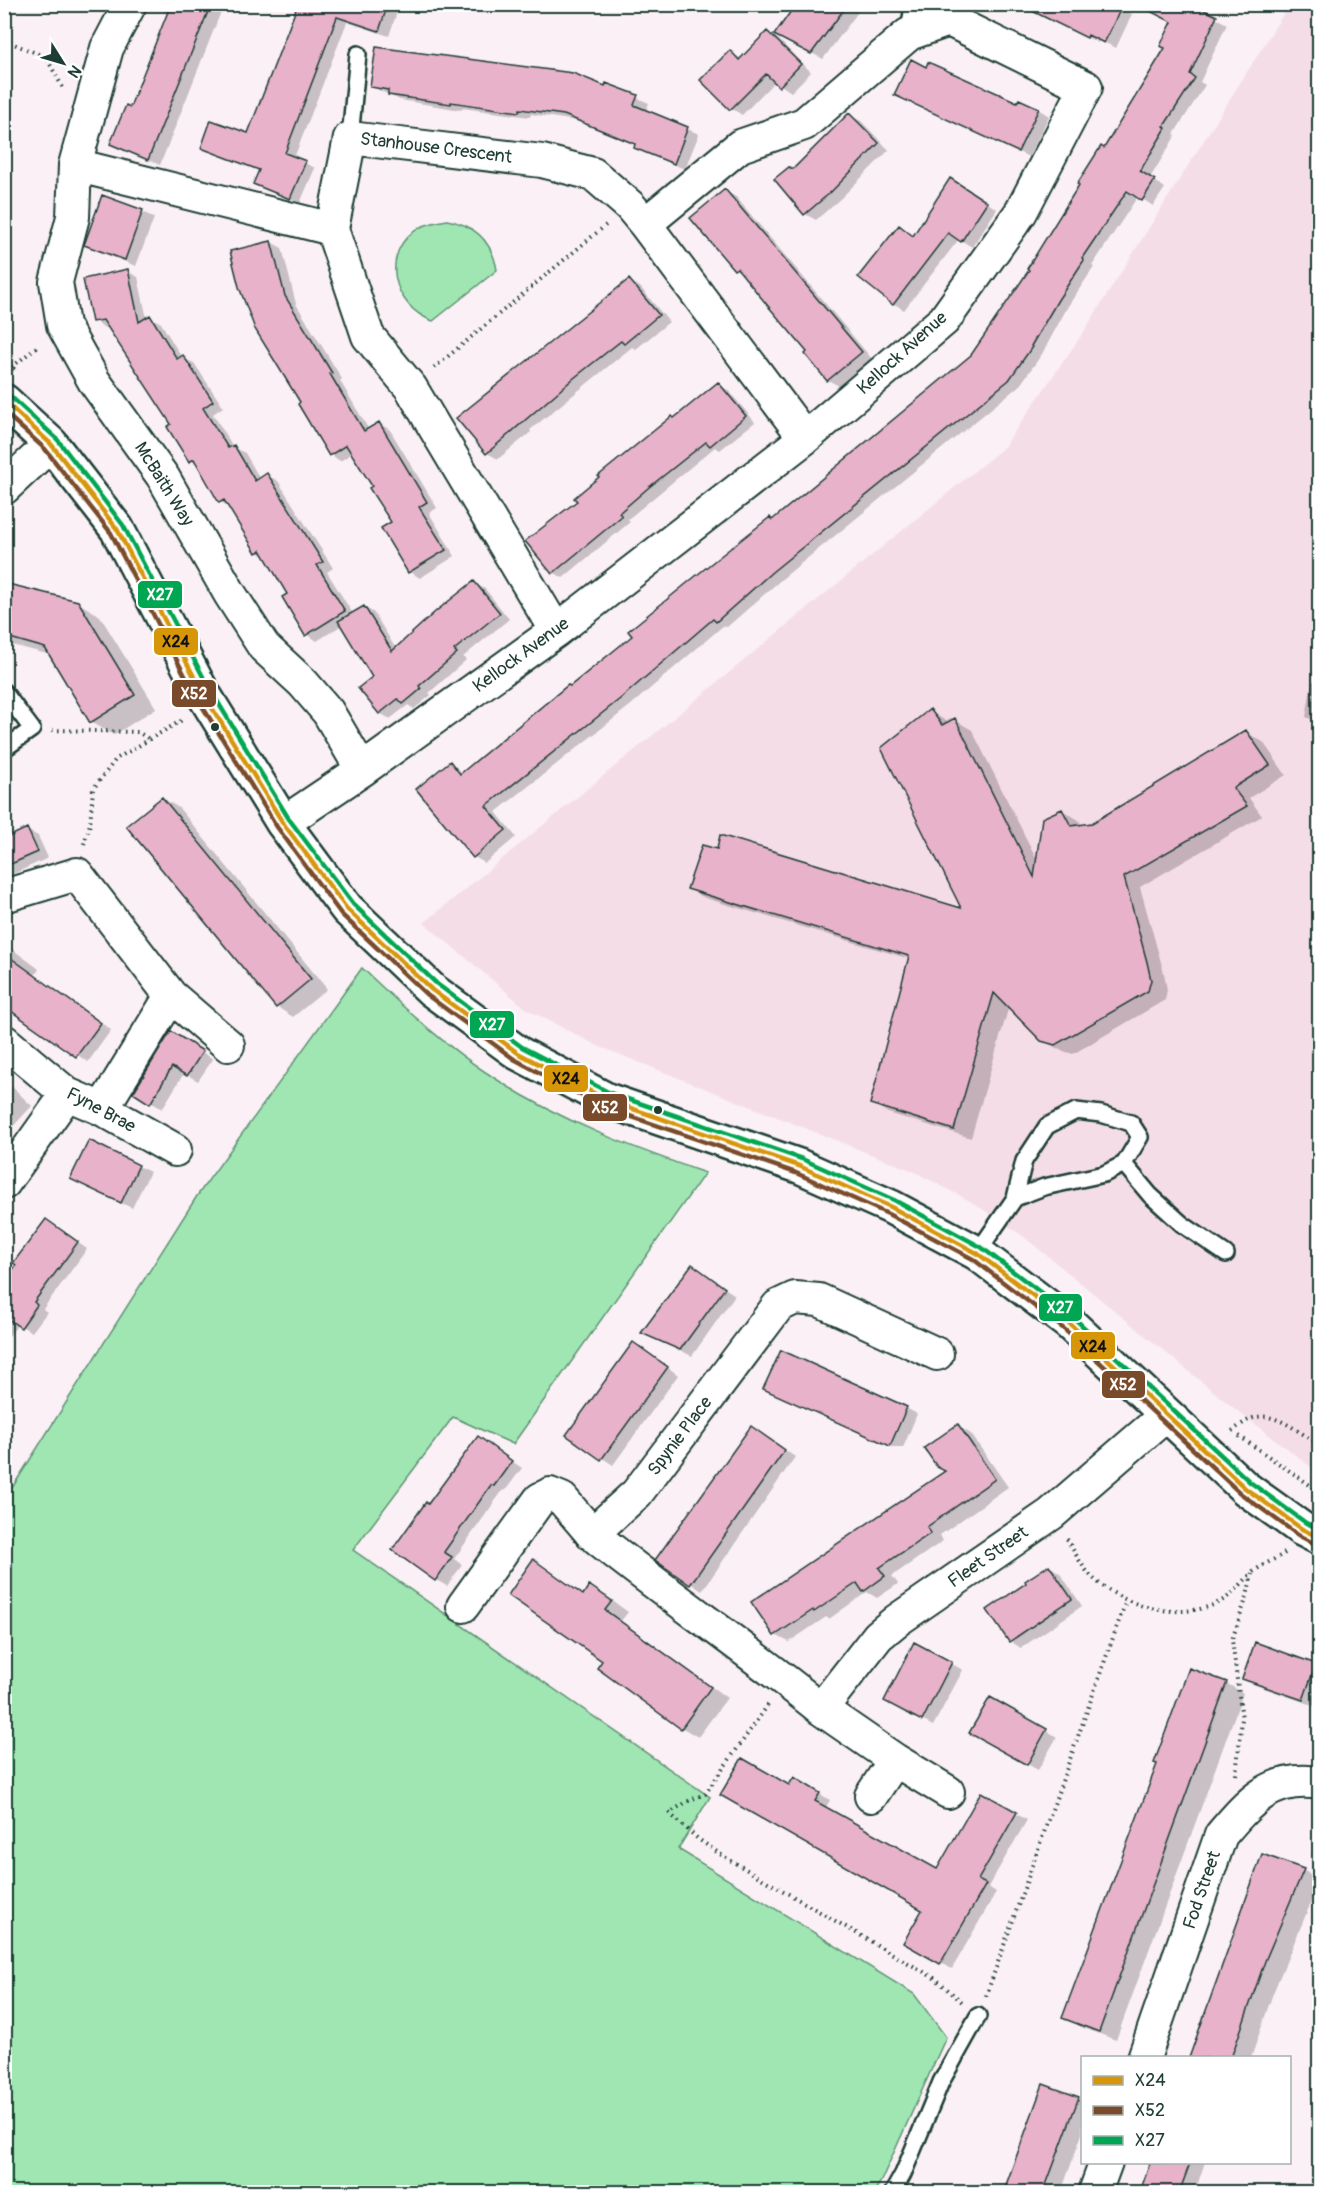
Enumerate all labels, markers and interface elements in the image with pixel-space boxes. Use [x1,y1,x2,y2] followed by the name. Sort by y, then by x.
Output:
[33,33,93,93] north arrow
[63,61,85,82] text: N
[359,127,514,169] street label: Stanhouse Crescent
[852,306,952,400] street label: Kellock Avenue
[129,438,199,531] street label: McBaith Way
[137,580,183,609] line badge: X27
[147,585,174,605] text: X27
[468,612,574,698] street label: Kellock Avenue
[153,627,199,656] line badge: X24
[162,632,190,652] text: X24
[171,679,217,708] line badge: X52
[181,684,207,704] text: X52
[209,721,221,733] unlabelled marker
[469,1010,515,1039] line badge: X27
[479,1015,506,1035] text: X27
[543,1064,589,1093] line badge: X24
[552,1069,580,1089] text: X24
[62,1082,140,1138] street label: Fyne Brae
[582,1093,628,1122] line badge: X52
[592,1098,618,1118] text: X52
[652,1104,664,1116] unlabelled marker
[1038,1293,1083,1322] line badge: X27
[1047,1298,1074,1318] text: X27
[1070,1331,1116,1360] line badge: X24
[1079,1337,1107,1357] text: X24
[1101,1370,1146,1399] line badge: X52
[1110,1375,1136,1395] text: X52
[643,1392,717,1480] street label: Spynie Place
[943,1521,1033,1593] street label: Fleet Street
[1178,1847,1226,1932] street label: Fod Street
[1081,2056,1291,2164] legend
[1135,2069,1166,2092] text: X24
[1135,2099,1165,2122] text: X52
[1135,2129,1165,2152] text: X27

